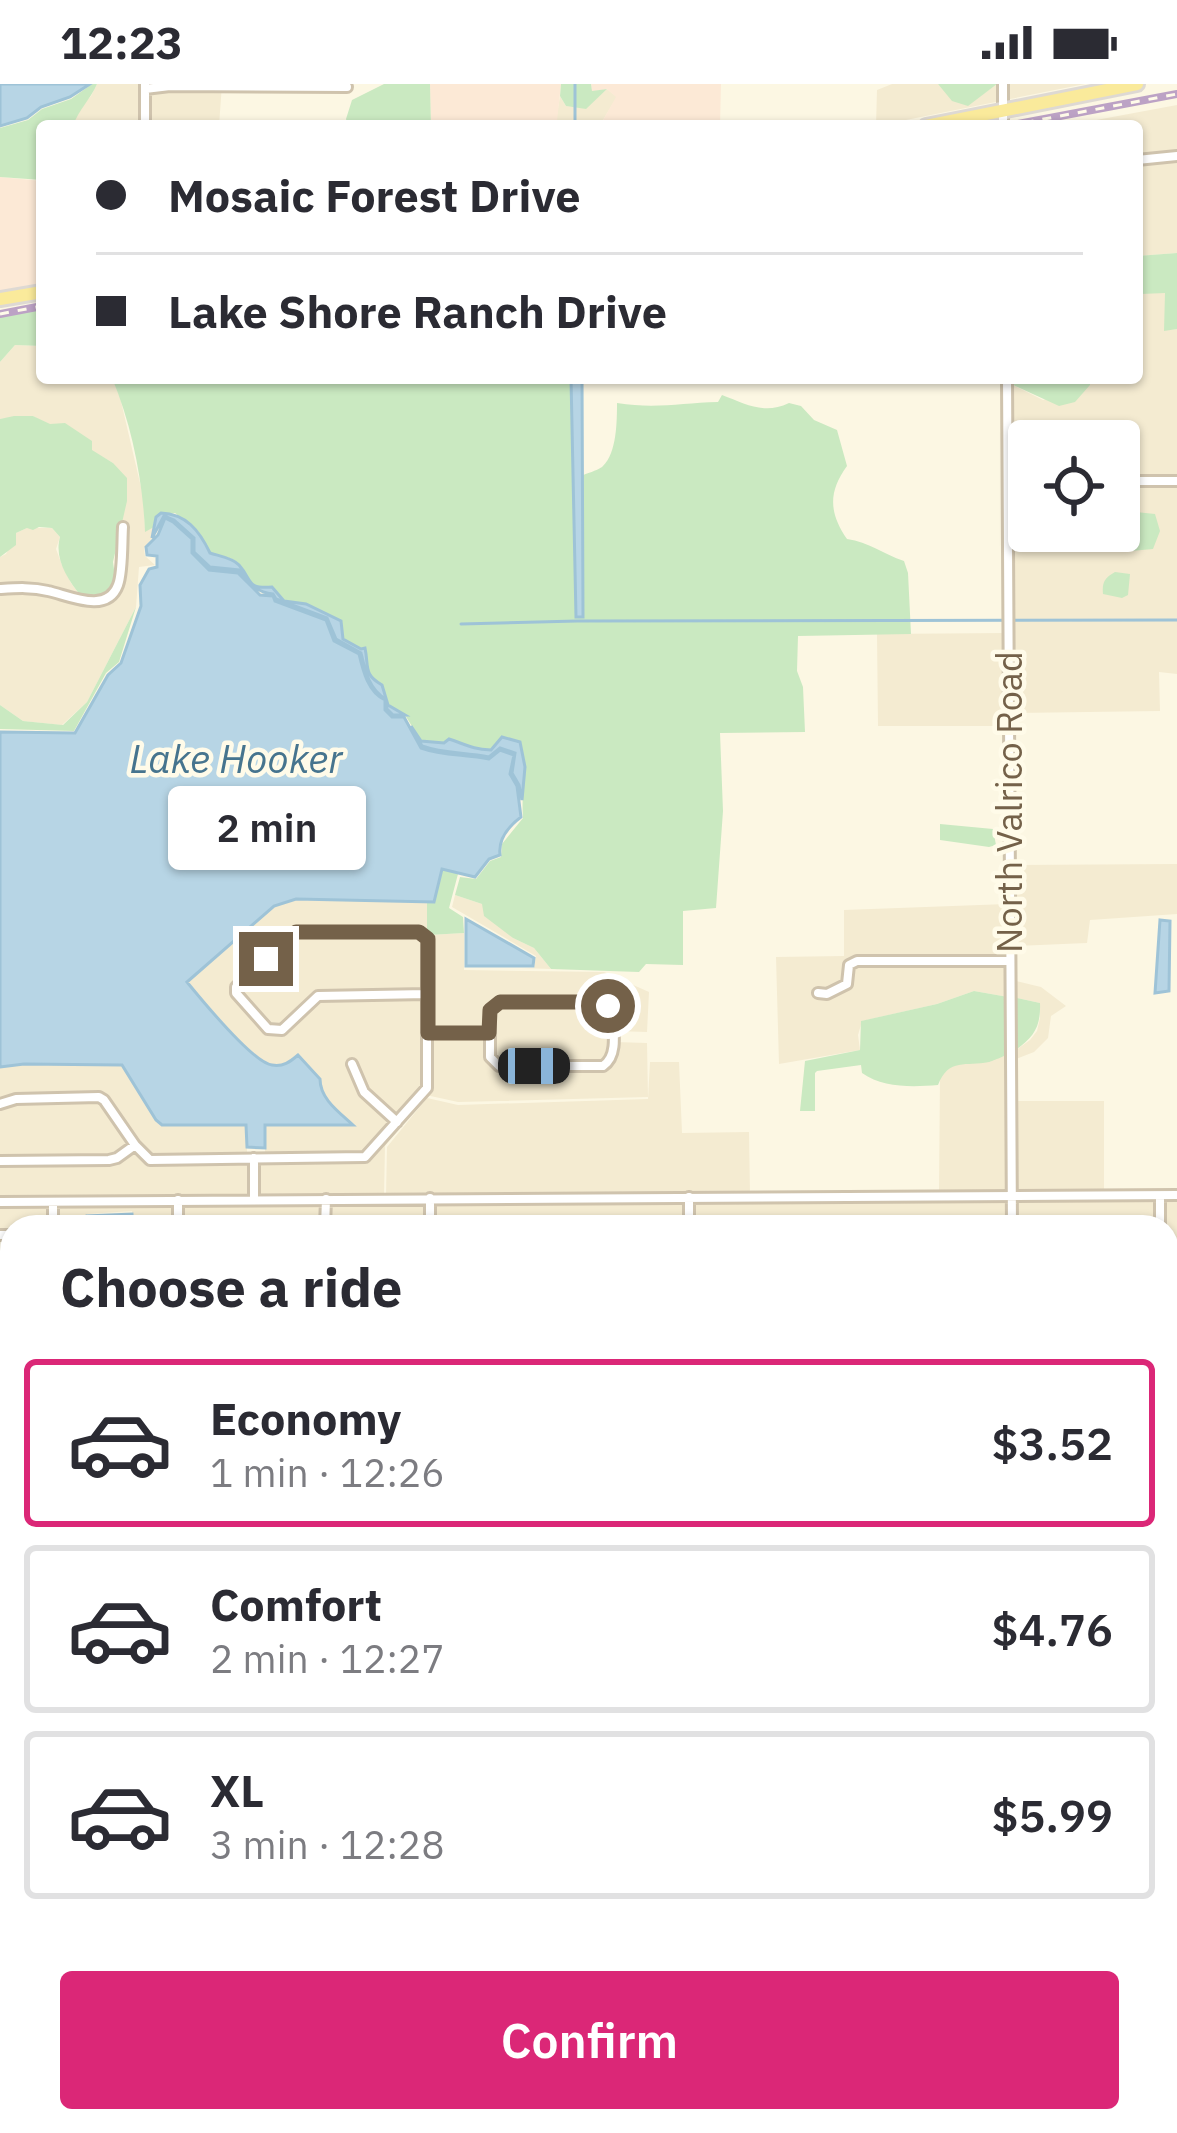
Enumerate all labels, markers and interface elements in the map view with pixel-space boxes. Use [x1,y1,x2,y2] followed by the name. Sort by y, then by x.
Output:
[60,13,183,71] text: 12:23
[168,166,581,224] text: Mosaic Forest Drive
[168,282,667,340] text: Lake Shore Ranch Drive
[1008,420,1140,552] map controls
[1008,420,1140,552] button: locate
[985,651,1032,953] street label: North Valrico Road
[130,733,344,784] water label: Lake Hooker
[167,785,365,869] callout: 2 min
[217,802,317,853] text: 2 min
[239,932,293,986] route end
[581,979,635,1033] route start
[498,1048,570,1084] car
[60,1252,402,1322] text: Choose a ride
[66,1389,174,1497] icon: car
[210,1389,401,1447] text: Economy
[992,1414,1113,1472] text: $3.52
[210,1447,445,1498] text: 1 min · 12:26
[66,1575,174,1683] icon: car
[210,1575,382,1633] text: Comfort
[992,1600,1113,1658] text: $4.76
[210,1633,445,1684] text: 2 min · 12:27
[66,1761,174,1869] icon: car
[210,1761,264,1819] text: XL
[992,1786,1113,1844] text: $5.99
[210,1819,445,1870] text: 3 min · 12:28
[60,1971,1119,2109] button: Confirm

